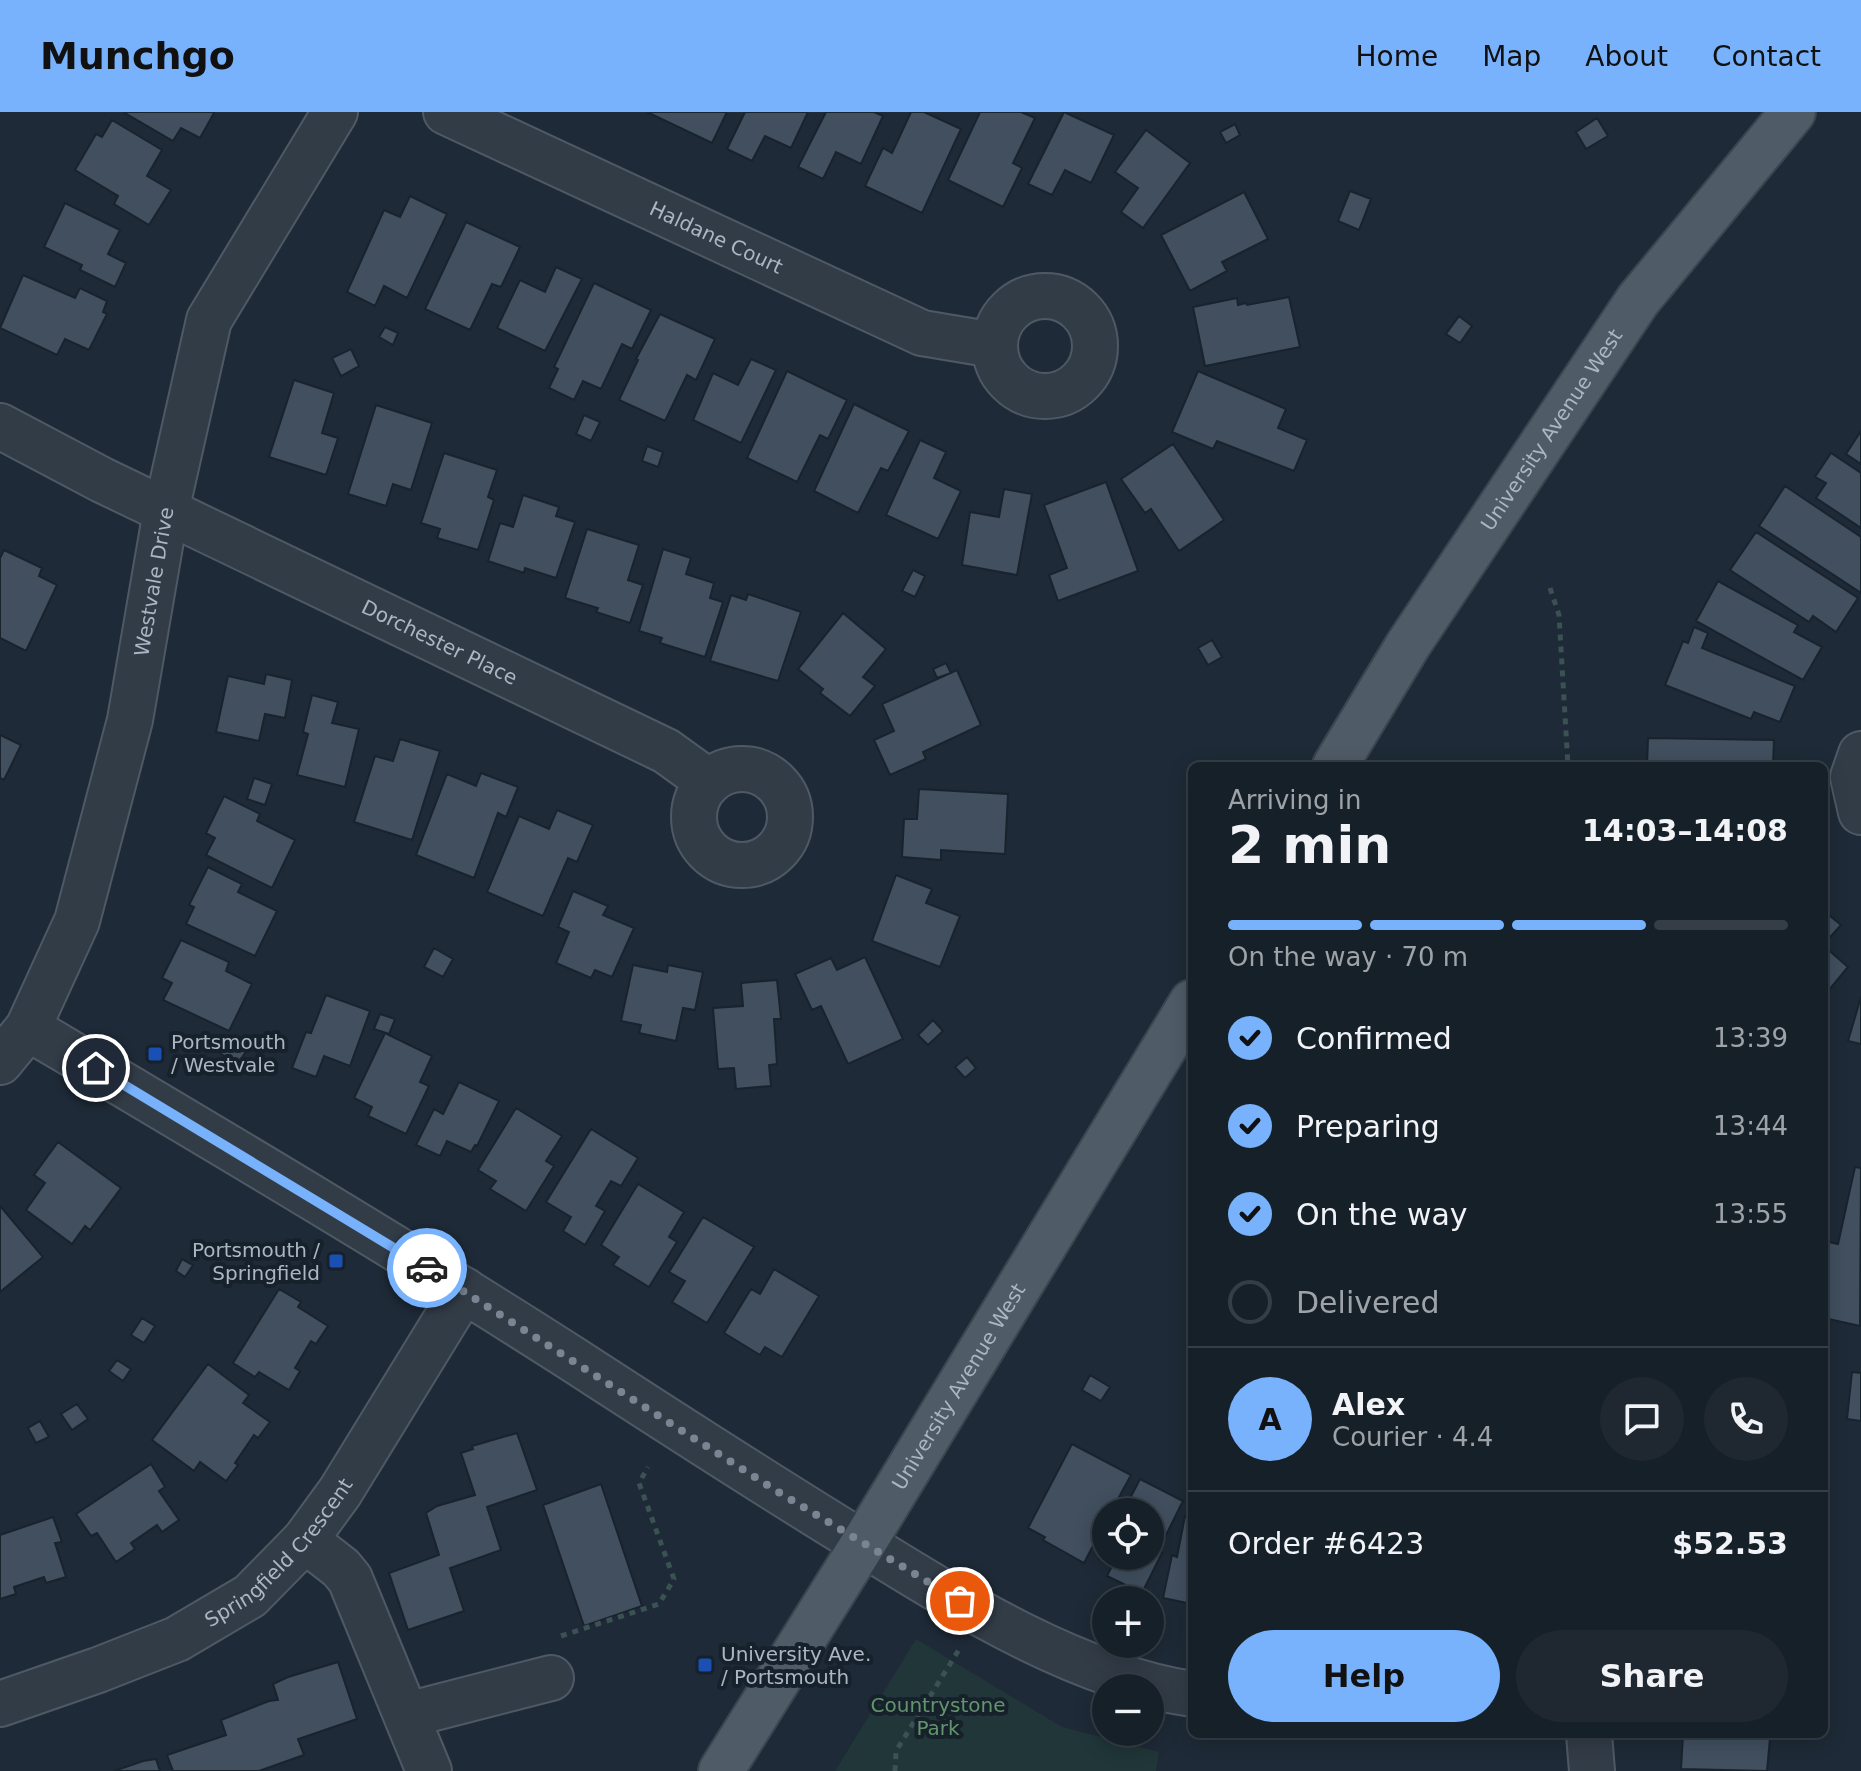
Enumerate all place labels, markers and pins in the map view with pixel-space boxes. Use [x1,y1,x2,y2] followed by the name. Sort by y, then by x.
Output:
[171,1030,286,1077] place label: Portsmouth / Westvale
[62,1034,130,1102] pin
[146,1045,164,1063] marker: Portsmouth / Westvale
[192,1238,320,1285] place label: Portsmouth / Springfield
[327,1252,345,1270] marker: Portsmouth / Springfield
[926,1567,994,1635] pin
[721,1642,871,1689] place label: University Ave. / Portsmouth
[696,1656,714,1674] marker: University Ave. / Portsmouth

